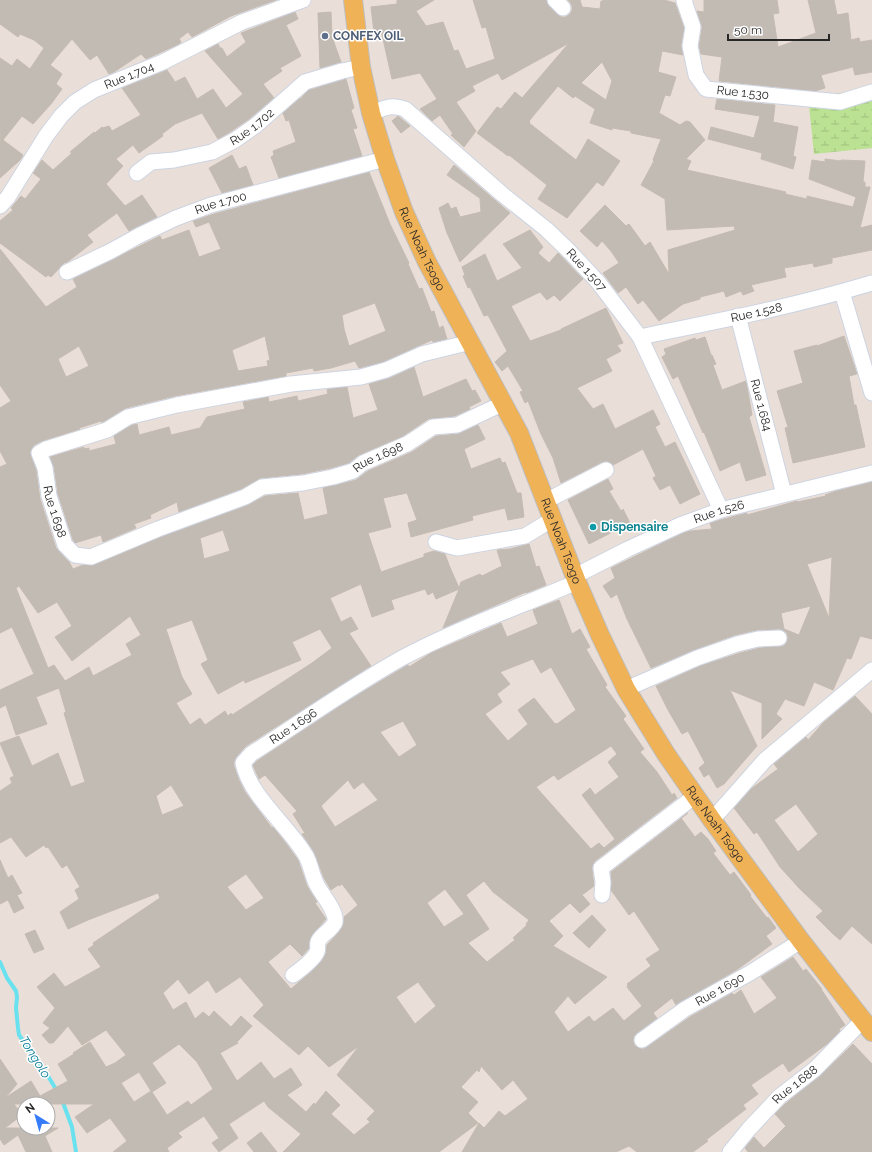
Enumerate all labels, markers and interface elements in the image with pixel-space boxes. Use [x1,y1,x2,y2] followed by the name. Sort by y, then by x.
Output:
[728,16,829,42] scale bar
[734,23,762,37] text: 50 m
[333,29,403,43] place label: CONFEX OIL
[320,31,330,41] marker: CONFEX OIL
[102,59,156,92] street label: Rue 1.704
[716,83,770,102] street label: Rue 1.530
[228,106,277,148] street label: Rue 1.702
[193,189,248,217] street label: Rue 1.700
[396,205,448,293] street label: Rue Noah Tsogo
[564,246,610,294] street label: Rue 1.507
[729,300,784,325] street label: Rue 1.528
[748,377,775,433] street label: Rue 1.684
[350,440,405,475] street label: Rue 1.698
[41,485,69,539] street label: Rue 1.698
[538,496,584,586] street label: Rue Noah Tsogo
[692,498,746,526] street label: Rue 1.526
[601,520,668,534] place label: Dispensaire
[588,522,598,532] marker: Dispensaire
[267,705,320,747] street label: Rue 1.696
[683,783,748,865] street label: Rue Noah Tsogo
[693,970,747,1009] street label: Rue 1.690
[16,1033,54,1081] water label: Tongolo
[769,1062,821,1107] street label: Rue 1.688
[16,1096,56,1136] north arrow
[23,1101,38,1116] text: N

